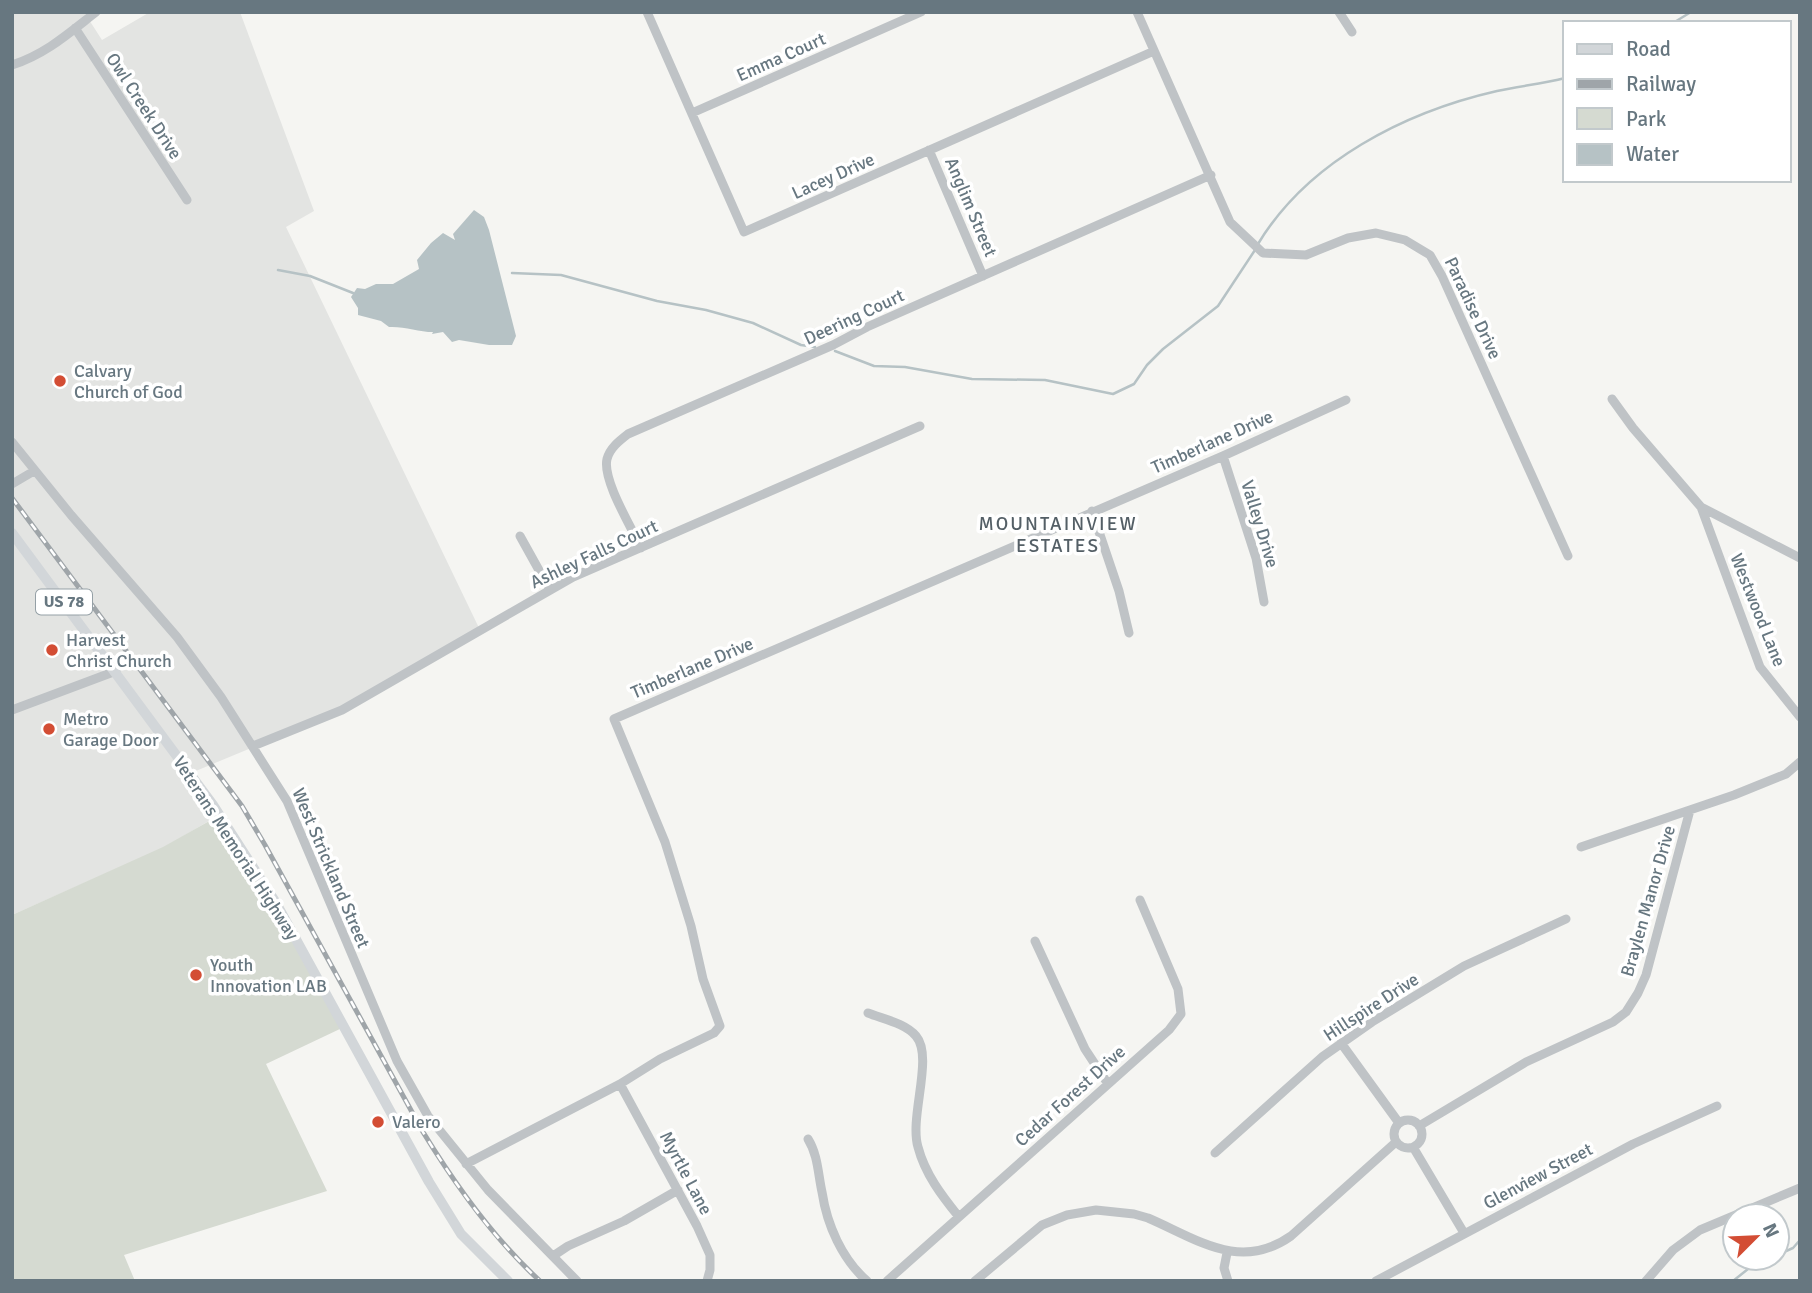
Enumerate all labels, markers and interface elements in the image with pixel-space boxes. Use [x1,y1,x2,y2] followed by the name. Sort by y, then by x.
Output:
[1563,21,1791,182] legend
[733,28,829,86] street label: Emma Court
[1626,36,1671,62] text: Road
[101,49,187,163] street label: Owl Creek Drive
[1626,71,1696,97] text: Railway
[1626,106,1667,132] text: Park
[1626,141,1679,167] text: Water
[788,148,878,204] street label: Lacey Drive
[940,154,1002,260] street label: Anglim Street
[1440,254,1506,362] street label: Paradise Drive
[800,284,908,350] street label: Deering Court
[74,360,183,403] place label: Calvary Church of God
[52,373,68,389] marker: Calvary Church of God
[1148,405,1276,479] street label: Timberlane Drive
[1236,478,1284,570] street label: Valley Drive
[978,512,1138,558] district label: MOUNTAINVIEW ESTATES
[527,515,661,593] street label: Ashley Falls Court
[1725,550,1791,670] street label: Westwood Lane
[36,590,92,614] road number: US 78
[66,629,172,672] place label: Harvest Christ Church
[628,632,756,704] street label: Timberlane Drive
[44,642,60,658] marker: Harvest Christ Church
[63,708,159,751] place label: Metro Garage Door
[41,721,57,737] marker: Metro Garage Door
[168,752,304,944] street label: Veterans Memorial Highway
[287,785,375,951] street label: West Strickland Street
[1616,823,1680,979] street label: Braylen Manor Drive
[210,954,327,997] place label: Youth Innovation LAB
[188,967,204,983] marker: Youth Innovation LAB
[1319,968,1423,1046] street label: Hillspire Drive
[1010,1041,1130,1151] street label: Cedar Forest Drive
[392,1111,441,1133] place label: Valero
[370,1114,386,1130] marker: Valero
[655,1127,717,1219] street label: Myrtle Lane
[1480,1138,1596,1214] street label: Glenview Street
[1721,1202,1791,1272] north arrow
[1757,1220,1784,1241] text: N

